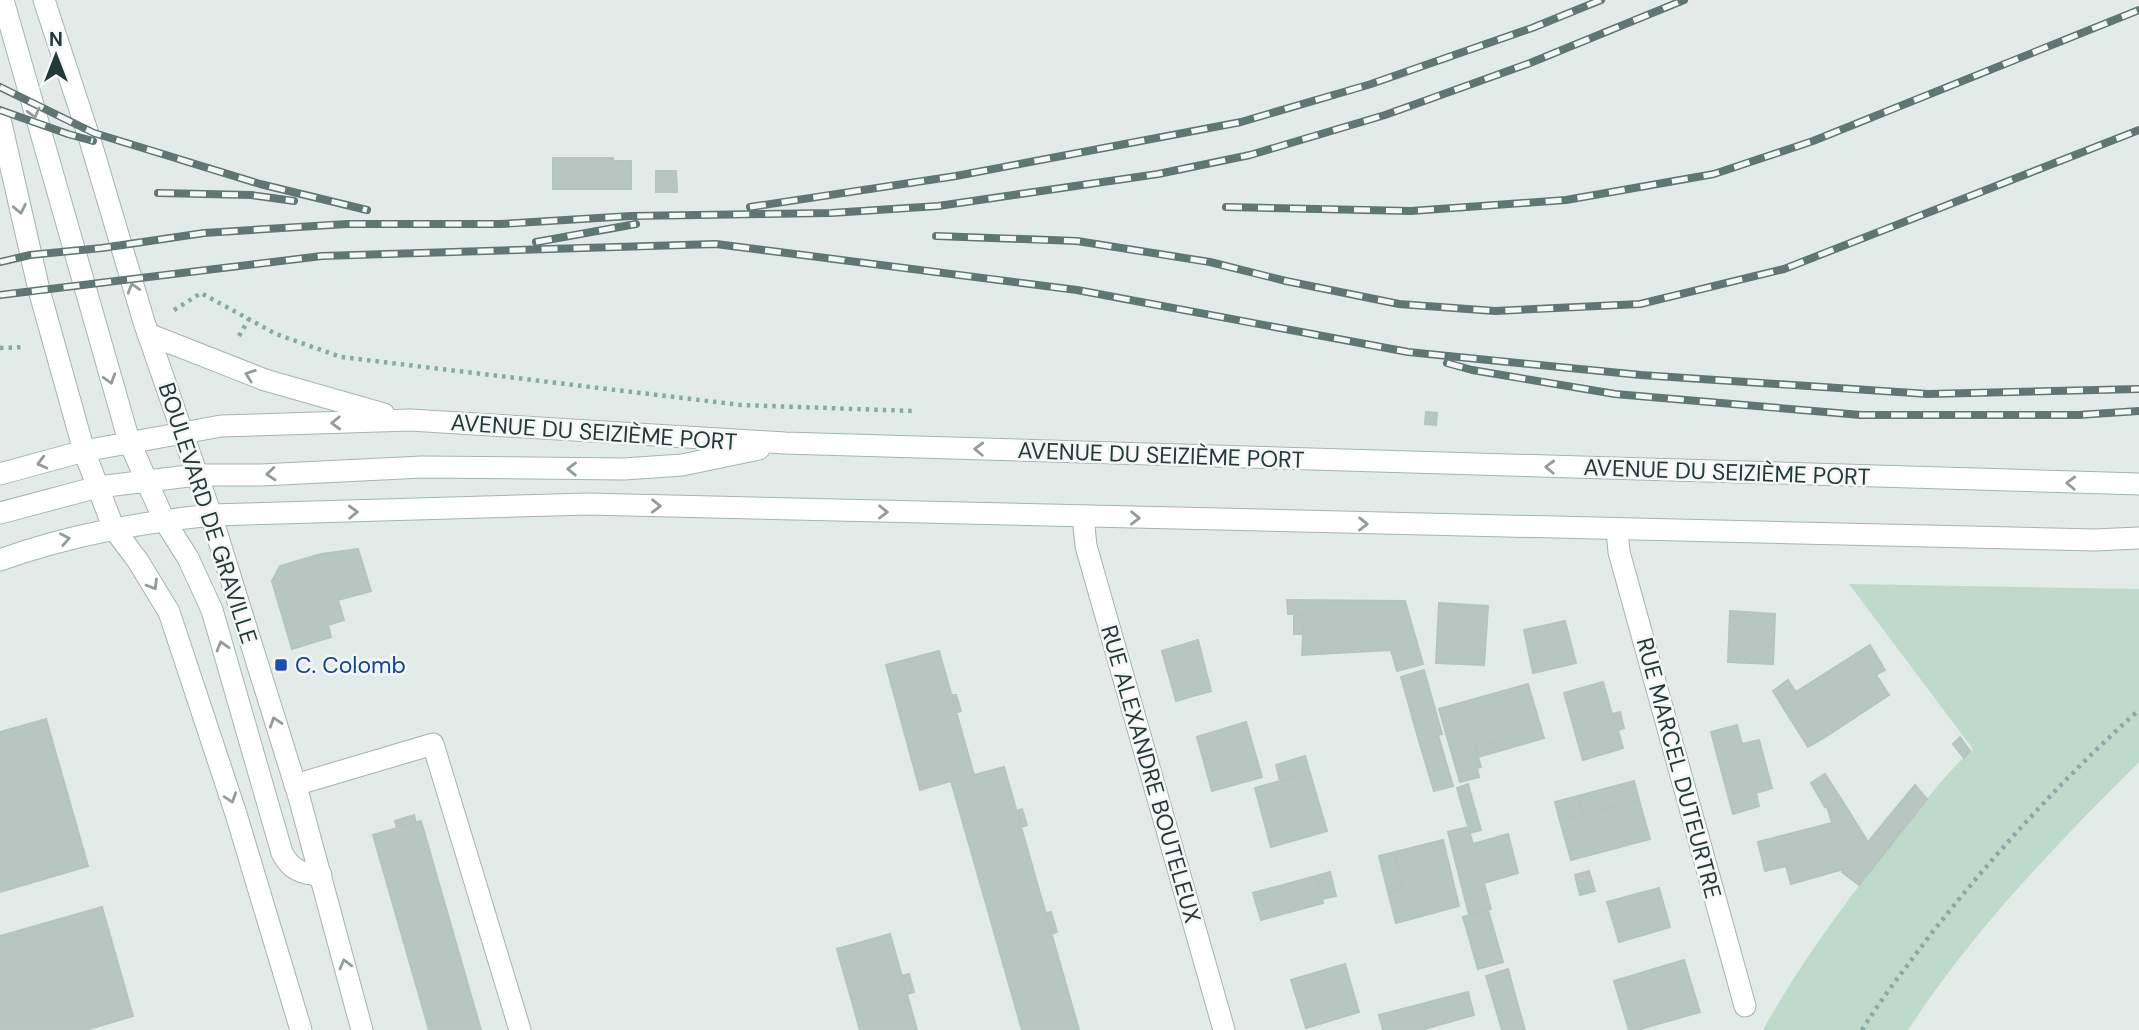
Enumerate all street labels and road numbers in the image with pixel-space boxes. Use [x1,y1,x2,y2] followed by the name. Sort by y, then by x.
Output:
[152,379,264,647] street label: BOULEVARD DE GRAVILLE
[450,407,738,457] street label: AVENUE DU SEIZIÈME PORT
[1017,435,1305,475] street label: AVENUE DU SEIZIÈME PORT
[1583,452,1871,492] street label: AVENUE DU SEIZIÈME PORT
[1094,622,1208,926] street label: RUE ALEXANDRE BOUTELEUX
[1630,634,1728,902] street label: RUE MARCEL DUTEURTRE

